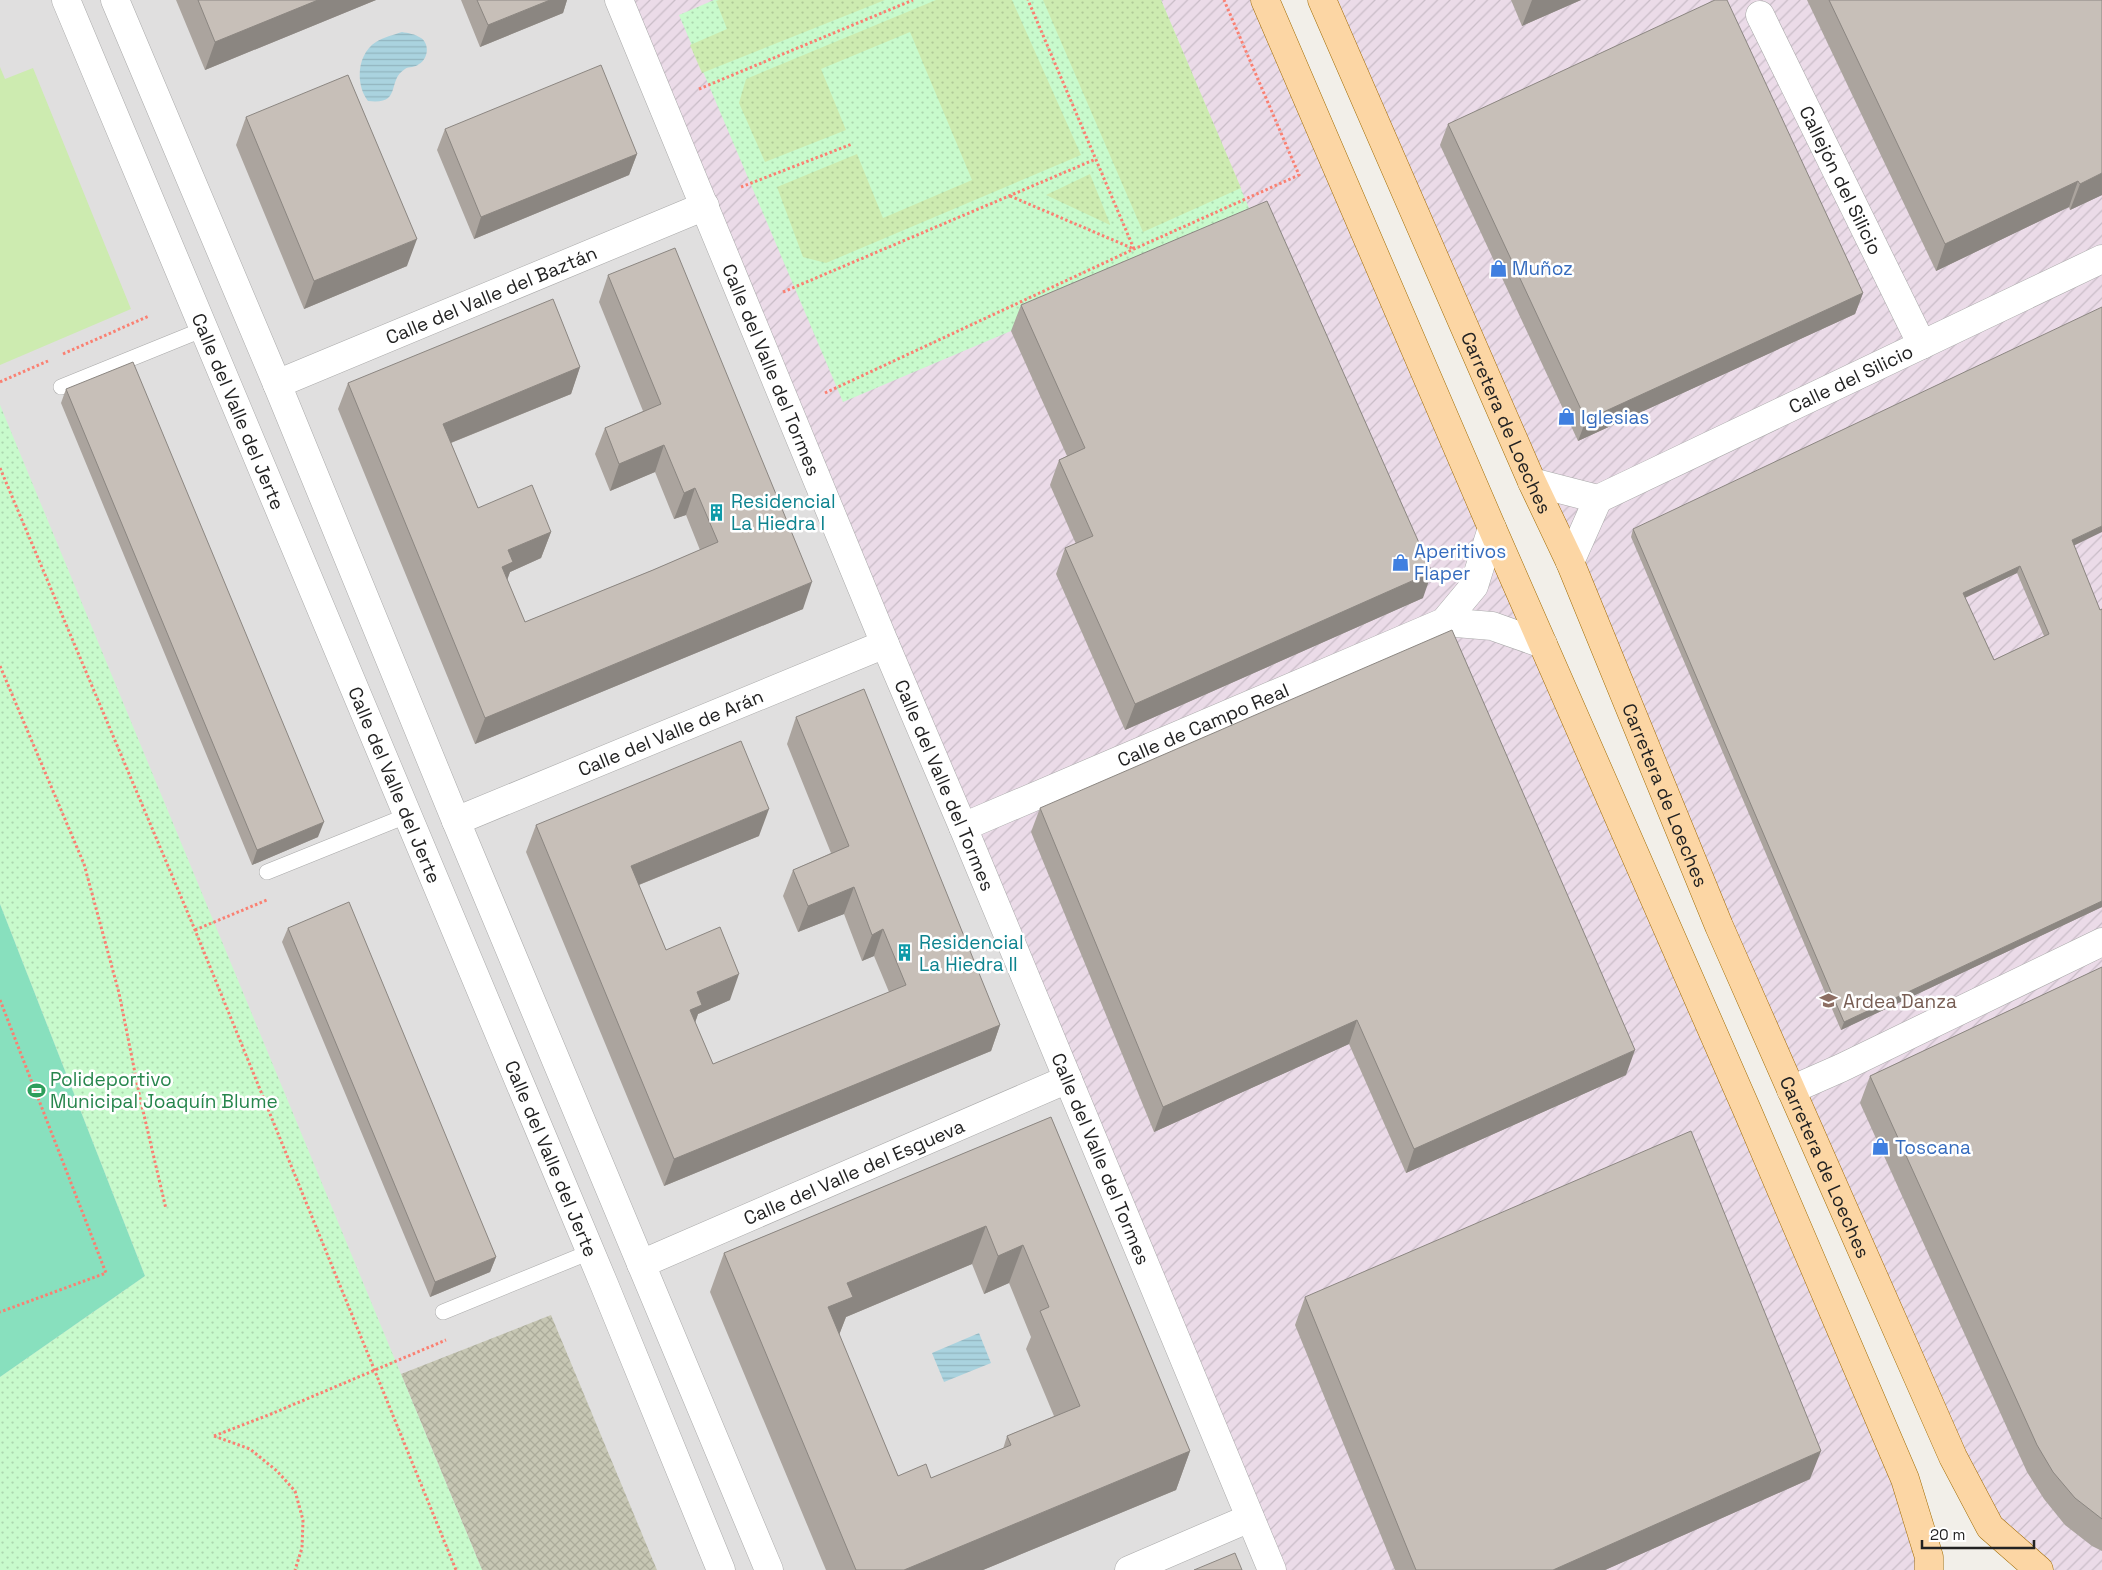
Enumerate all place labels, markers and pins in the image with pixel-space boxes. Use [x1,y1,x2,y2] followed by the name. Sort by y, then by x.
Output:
[1512,256,1573,281] place label: Muñoz
[1488,258,1508,278] shop icon: Muñoz
[1581,405,1649,430] place label: Iglesias
[1557,407,1577,427] shop icon: Iglesias
[731,489,836,536] place label: Residencial La Hiedra I
[707,502,727,522] building icon: Residencial La Hiedra I
[1414,539,1506,586] place label: Aperitivos Flaper
[1390,552,1410,572] shop icon: Aperitivos Flaper
[919,930,1024,977] place label: Residencial La Hiedra II
[895,943,915,963] building icon: Residencial La Hiedra II
[1843,989,1957,1014] place label: Ardea Danza
[1819,991,1839,1011] school or university icon: Ardea Danza
[50,1067,278,1114] place label: Polideportivo Municipal Joaquín Blume
[26,1080,46,1100] sports icon: Polideportivo Municipal Joaquín Blume
[1895,1135,1971,1160] place label: Toscana
[1871,1137,1891,1157] shop icon: Toscana

